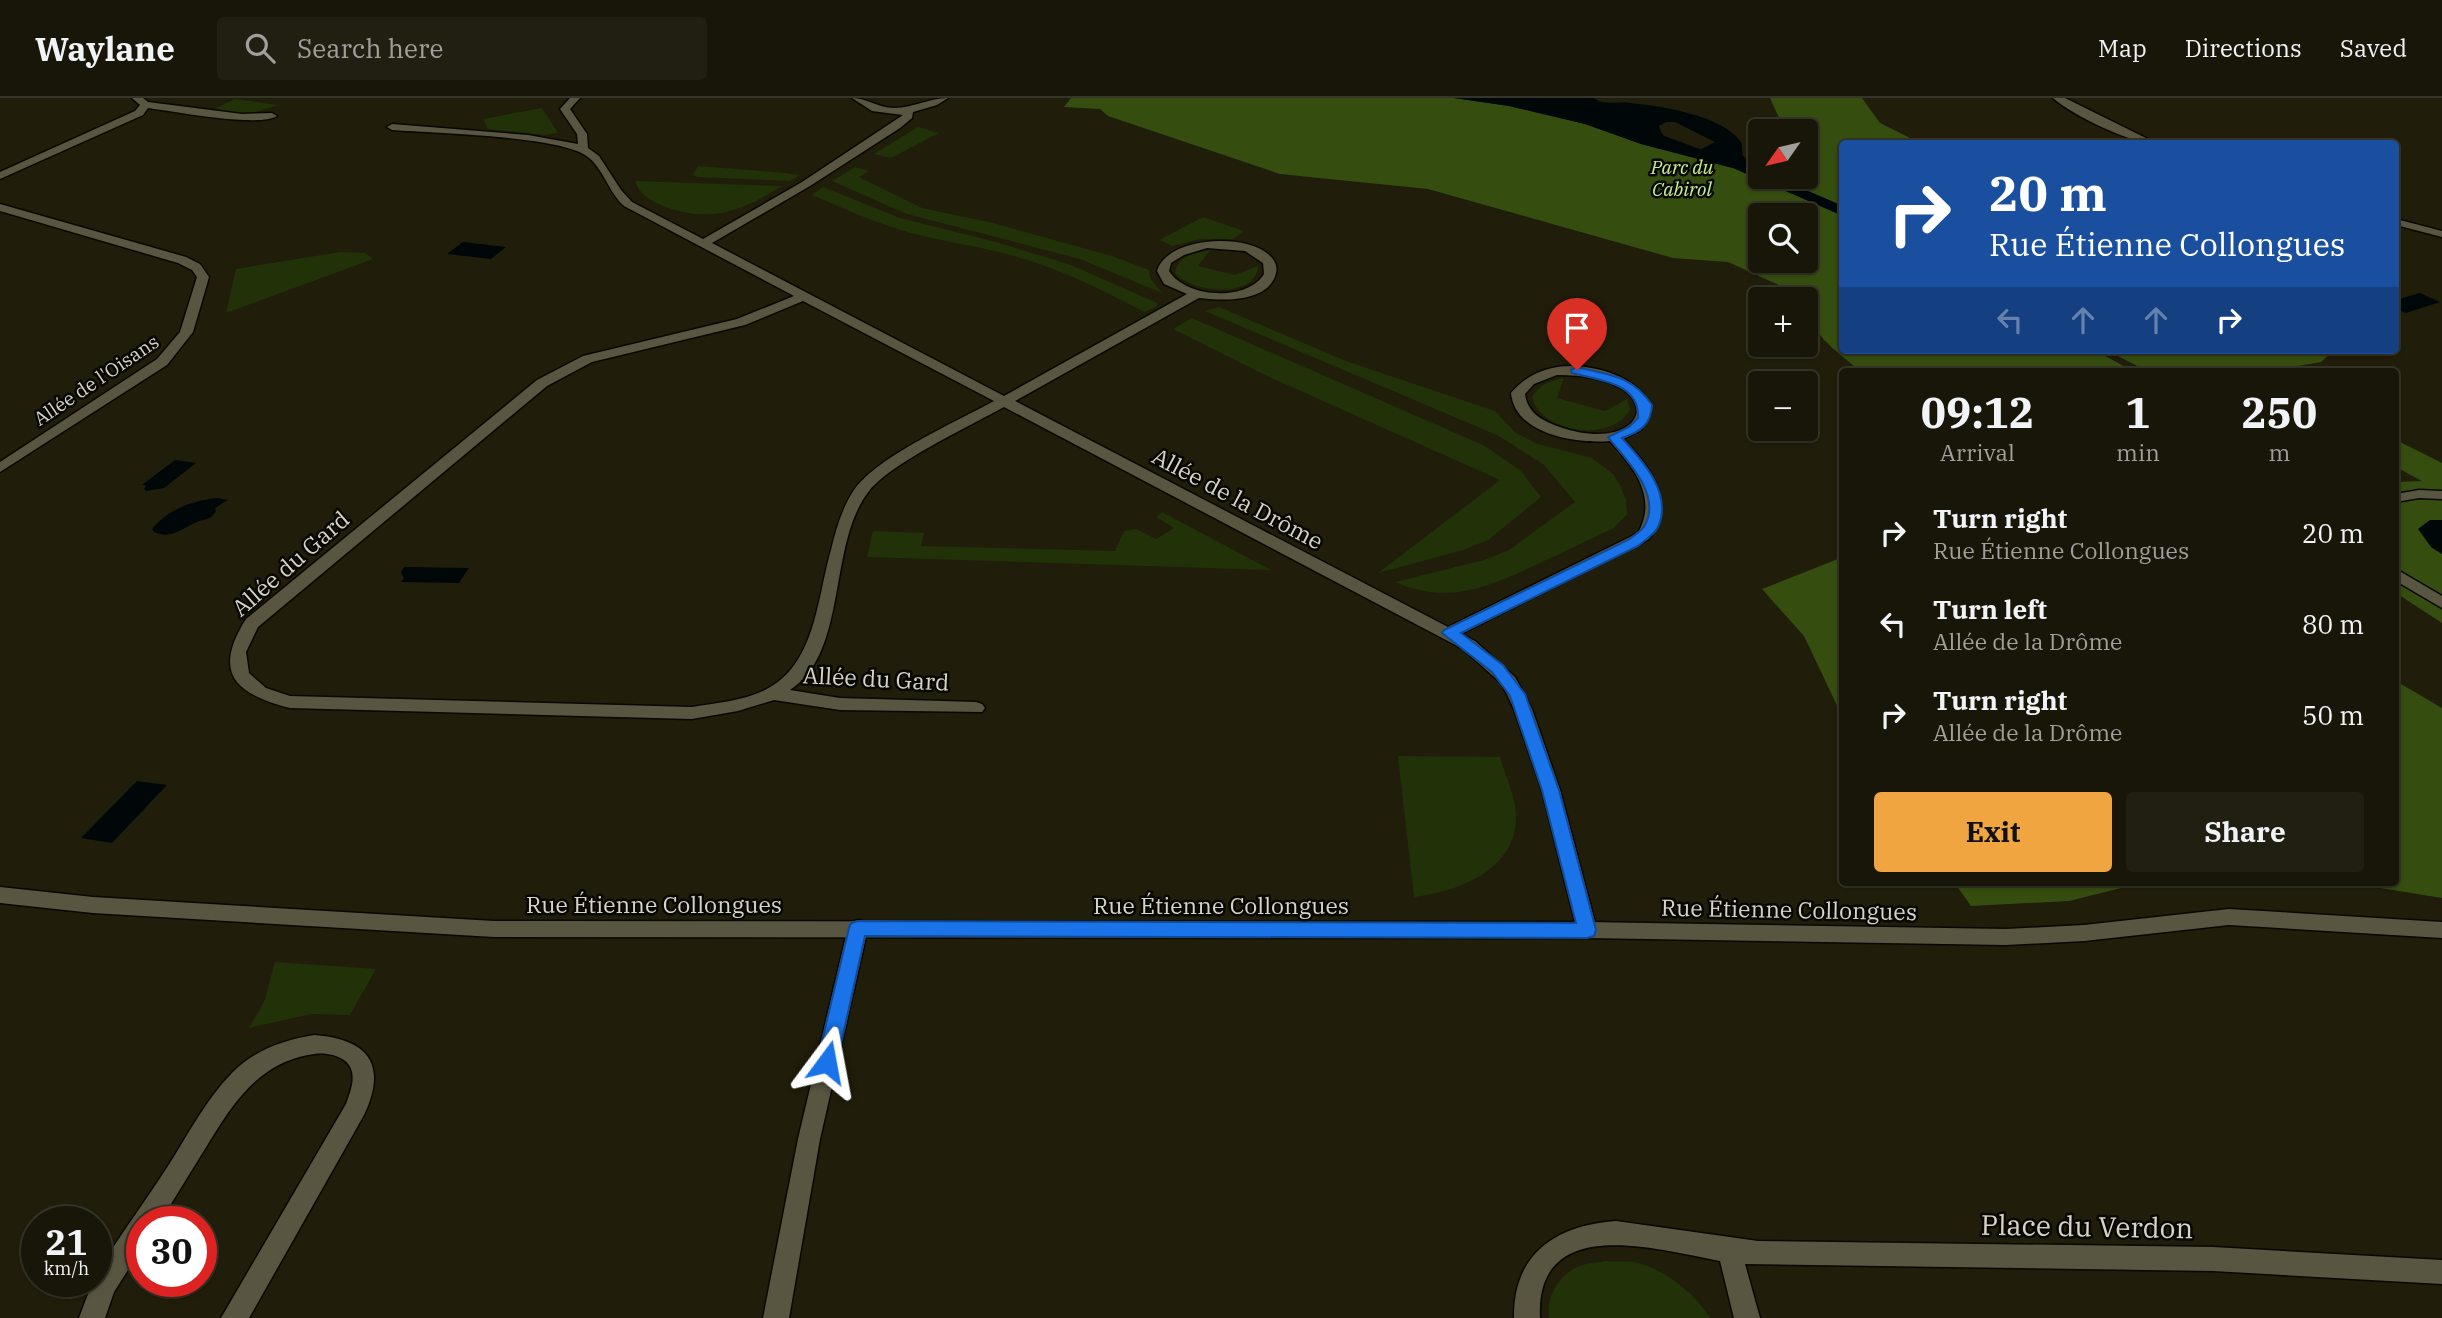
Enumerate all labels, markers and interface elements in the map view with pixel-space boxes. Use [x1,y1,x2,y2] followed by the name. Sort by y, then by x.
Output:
[217,17,707,80] search box
[35,27,175,70] text: Waylane
[241,29,279,67] icon: search
[297,31,443,65] text: Search here
[2098,32,2147,64] text: Map
[2185,32,2302,64] text: Directions
[2340,32,2407,64] text: Saved
[1748,119,1818,189] north arrow
[1748,119,1818,441] map controls
[1650,155,1714,201] park label: Parc du Cabirol
[1989,161,2107,224] text: 20 m
[1874,168,1965,259] icon: right
[1748,203,1818,273] button: search
[1989,223,2345,265] text: Rue Étienne Collongues
[1748,287,1818,357] button: +
[1547,298,1607,370] pin
[1991,301,2029,339] icon: left
[2064,301,2102,339] icon: ahead
[2137,301,2175,339] icon: ahead
[2210,301,2248,339] icon: right
[1558,309,1596,347] icon: arrive
[29,329,163,431] street label: Allée de l'Oisans
[1748,371,1818,441] button: −
[1921,385,2034,440] text: 09:12
[2125,385,2151,440] text: 1
[2242,385,2317,440] text: 250
[1940,437,2015,467] text: Arrival
[2116,437,2160,467] text: min
[2268,437,2290,467] text: m
[1147,440,1329,556] street label: Allée de la Drôme
[1933,501,2067,535] text: Turn right
[225,504,355,622] street label: Allée du Gard
[1874,514,1912,552] icon: right
[2302,516,2364,550] text: 20 m
[1933,535,2189,565] text: Rue Étienne Collongues
[1933,592,2047,626] text: Turn left
[1874,605,1912,643] icon: left
[2302,607,2364,641] text: 80 m
[1933,626,2122,656] text: Allée de la Drôme
[802,659,950,697] street label: Allée du Gard
[1933,683,2067,717] text: Turn right
[1874,696,1912,734] icon: right
[2302,698,2364,732] text: 50 m
[1933,717,2122,747] text: Allée de la Drôme
[1874,792,2112,872] button: Exit
[2126,792,2364,872] button: Share
[526,889,782,919] street label: Rue Étienne Collongues
[1093,890,1349,920] street label: Rue Étienne Collongues
[1661,892,1917,926] street label: Rue Étienne Collongues
[790,1025,864,1099] position arrow
[126,1206,217,1297] speed limit sign: 30
[1980,1206,2194,1246] street label: Place du Verdon
[45,1219,88,1265] text: 21
[44,1257,89,1280] text: km/h

